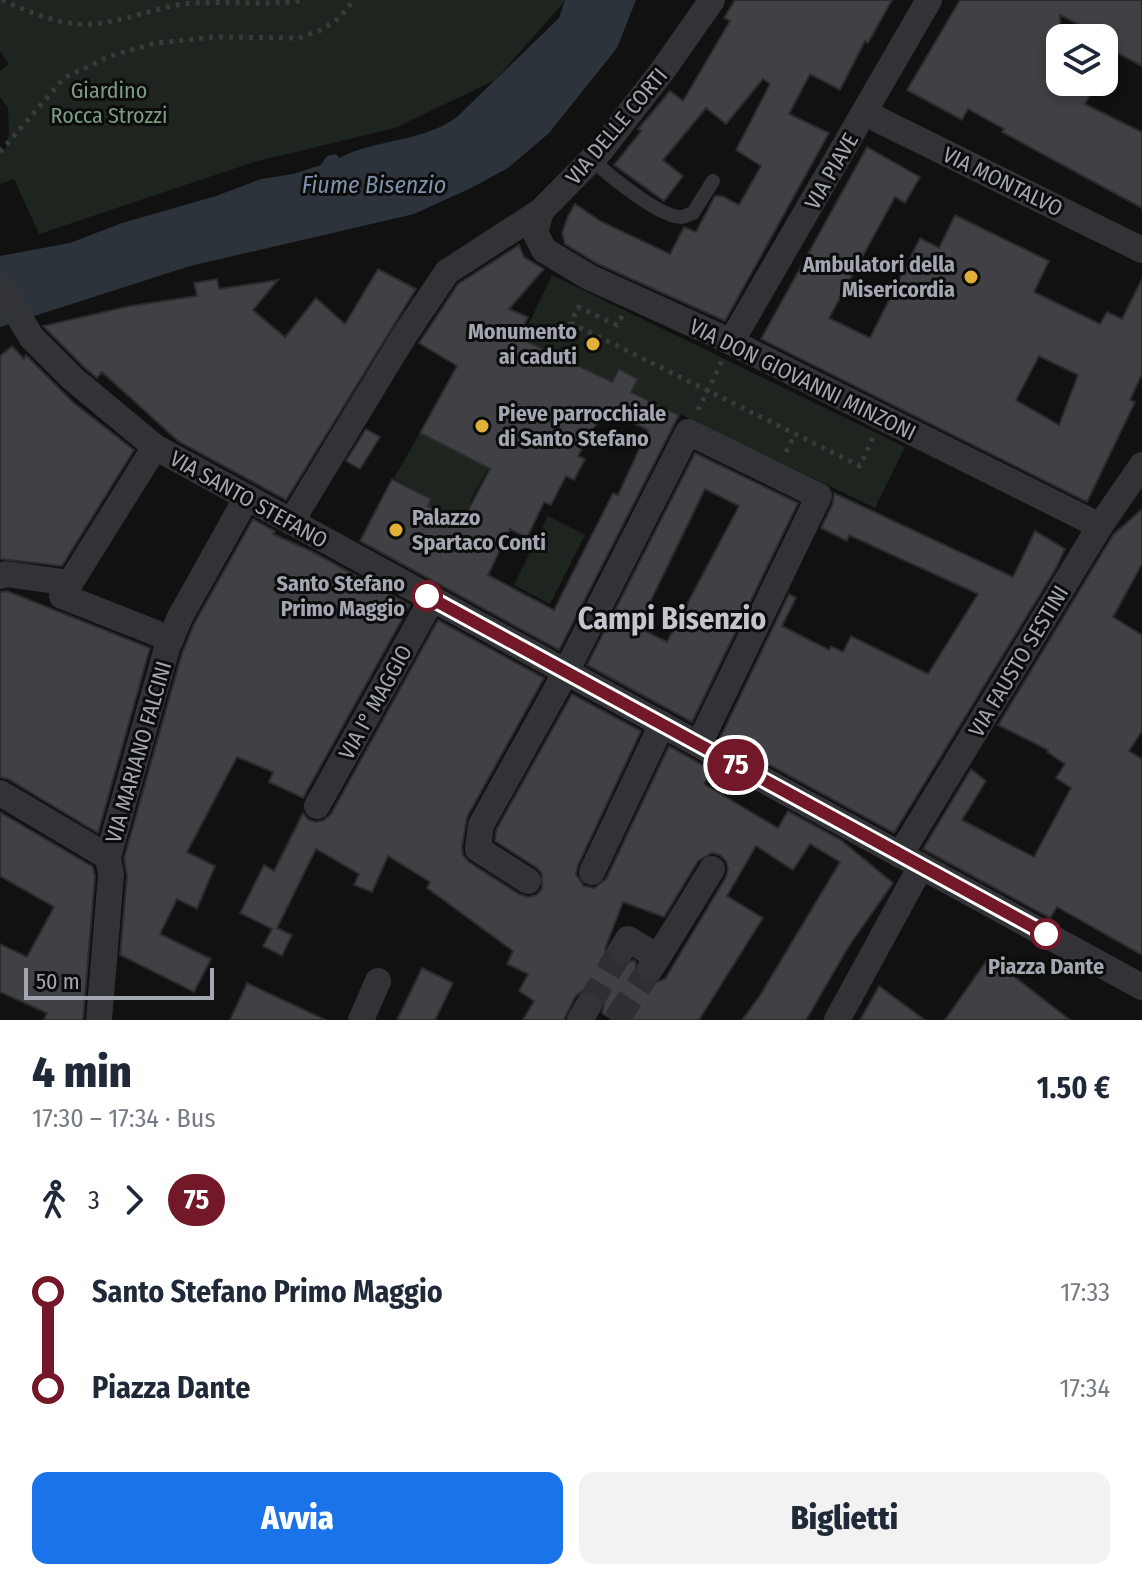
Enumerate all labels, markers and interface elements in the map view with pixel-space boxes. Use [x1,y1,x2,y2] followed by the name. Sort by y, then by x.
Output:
[1046,24,1118,96] map controls
[1046,24,1118,96] button: layers
[560,63,673,190] street label: VIA DELLE CORTI
[51,77,167,129] park label: Giardino Rocca Strozzi
[799,128,864,214] street label: VIA PIAVE
[938,141,1067,222] street label: VIA MONTALVO
[302,171,446,199] water label: Fiume Bisenzio
[802,251,955,303] place label: Ambulatori della Misericordia
[962,268,980,286] marker: Ambulatori della Misericordia
[685,313,920,446] street label: VIA DON GIOVANNI MINZONI
[468,318,577,370] place label: Monumento ai caduti
[584,335,602,353] marker: Monumento ai caduti
[498,400,666,452] place label: Pieve parrocchiale di Santo Stefano
[473,417,491,435] marker: Pieve parrocchiale di Santo Stefano
[165,445,332,554] street label: VIA SANTO STEFANO
[412,504,546,556] place label: Palazzo Spartaco Conti
[387,521,405,539] marker: Palazzo Spartaco Conti
[277,570,405,622] place label: Santo Stefano Primo Maggio
[412,581,442,611] marker: Santo Stefano Primo Maggio
[963,581,1074,742] street label: VIA FAUSTO SESTINI
[578,601,766,637] district label: Campi Bisenzio
[333,640,418,764] street label: VIA I° MAGGIO
[100,658,177,846] street label: VIA MARIANO FALCINI
[700,739,772,791] line badge: 75
[723,748,749,781] text: 75
[1031,919,1061,949] marker: Piazza Dante
[988,953,1104,980] place label: Piazza Dante
[24,964,214,1000] scale bar
[36,968,80,995] text: 50 m
[32,1046,132,1099] text: 4 min
[1037,1070,1110,1106] text: 1.50 €
[32,1103,215,1134] text: 17:30 – 17:34 · Bus
[32,1178,76,1222] icon: walk
[112,1178,156,1222] icon: forward
[184,1183,209,1216] text: 75
[88,1185,100,1216] text: 3
[92,1274,443,1310] text: Santo Stefano Primo Maggio
[1060,1277,1110,1308] text: 17:33
[92,1370,250,1406] text: Piazza Dante
[1059,1373,1110,1404] text: 17:34
[32,1472,563,1564] button: Avvia
[579,1472,1110,1564] button: Biglietti

